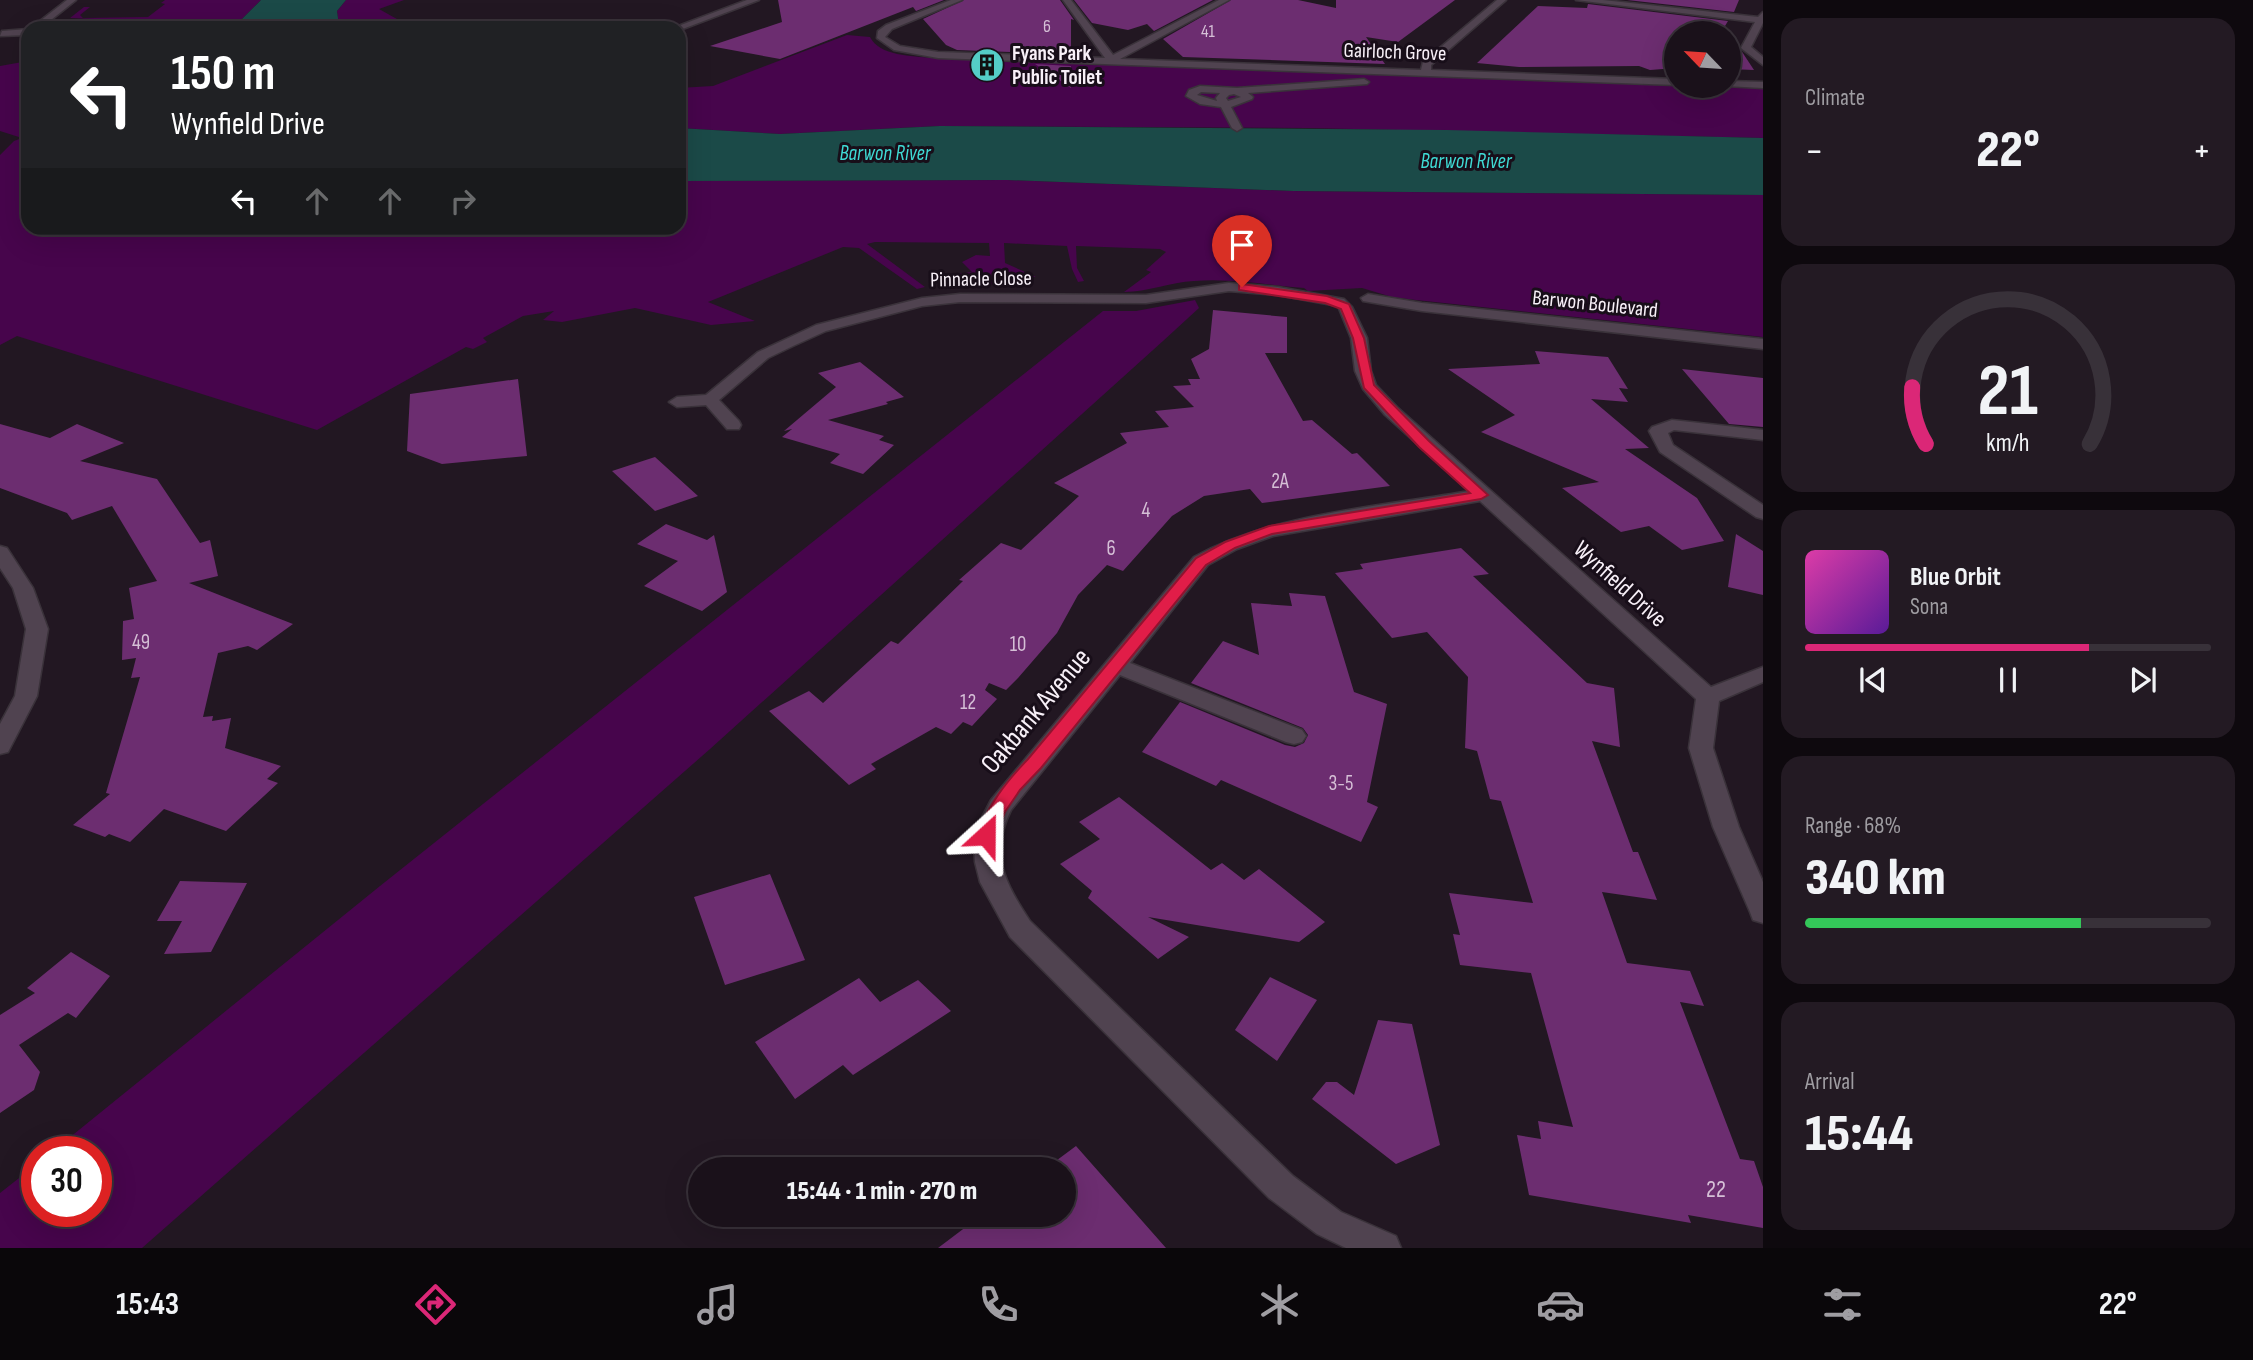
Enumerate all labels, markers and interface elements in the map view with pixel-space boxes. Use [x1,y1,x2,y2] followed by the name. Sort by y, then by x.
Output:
[1043,16,1051,37] house number: 6
[1201,21,1216,42] house number: 41
[1664,21,1741,98] north arrow
[1664,21,1741,98] map controls
[1343,38,1447,66] street label: Gairloch Grove
[1012,41,1102,90] place label: Fyans Park Public Toilet
[171,45,275,104] text: 150 m
[968,46,1006,84] building icon: Fyans Park Public Toilet
[56,49,147,140] icon: left
[1805,84,1865,112] text: Climate
[171,105,325,144] text: Wynfield Drive
[1976,119,2040,182] text: 22°
[1805,129,1824,174] text: −
[2192,129,2211,174] text: +
[839,141,932,166] water label: Barwon River
[1420,149,1513,174] water label: Barwon River
[225,182,263,220] icon: left
[298,182,336,220] icon: ahead
[371,182,409,220] icon: ahead
[444,182,482,220] icon: right
[1212,215,1272,287] pin
[1223,226,1261,264] icon: arrive
[930,266,1032,292] street label: Pinnacle Close
[1531,285,1659,323] street label: Barwon Boulevard
[1978,348,2038,436] text: 21
[1986,428,2030,459] text: km/h
[1271,469,1290,494] house number: 2A
[1142,498,1151,523] house number: 4
[1567,535,1673,633] street label: Wynfield Drive
[1106,536,1116,561] house number: 6
[1910,562,2001,593] text: Blue Orbit
[1910,593,1948,621] text: Sona
[132,630,150,655] house number: 49
[1010,632,1026,657] house number: 10
[974,642,1098,780] street label: Oakbank Avenue
[1854,661,1892,699] icon: previous
[1989,661,2027,699] icon: pause
[2124,661,2162,699] icon: next
[960,690,976,715] house number: 12
[1329,771,1353,796] house number: 3-5
[949,798,1023,872] position arrow
[1805,812,1901,840] text: Range · 68%
[1805,847,1946,910] text: 340 km
[1805,1068,1854,1096] text: Arrival
[1805,1103,1913,1166] text: 15:44
[21,1136,112,1227] speed limit sign: 30
[1706,1175,1726,1204] house number: 22
[787,1176,977,1207] text: 15:44 · 1 min · 270 m
[411,1280,460,1329] icon: directions
[693,1280,742,1329] icon: music
[974,1280,1023,1329] icon: phone
[1255,1280,1304,1329] icon: climate
[1536,1280,1585,1329] icon: car
[1818,1280,1867,1329] icon: filters
[116,1285,179,1324] text: 15:43
[2099,1285,2137,1324] text: 22°

